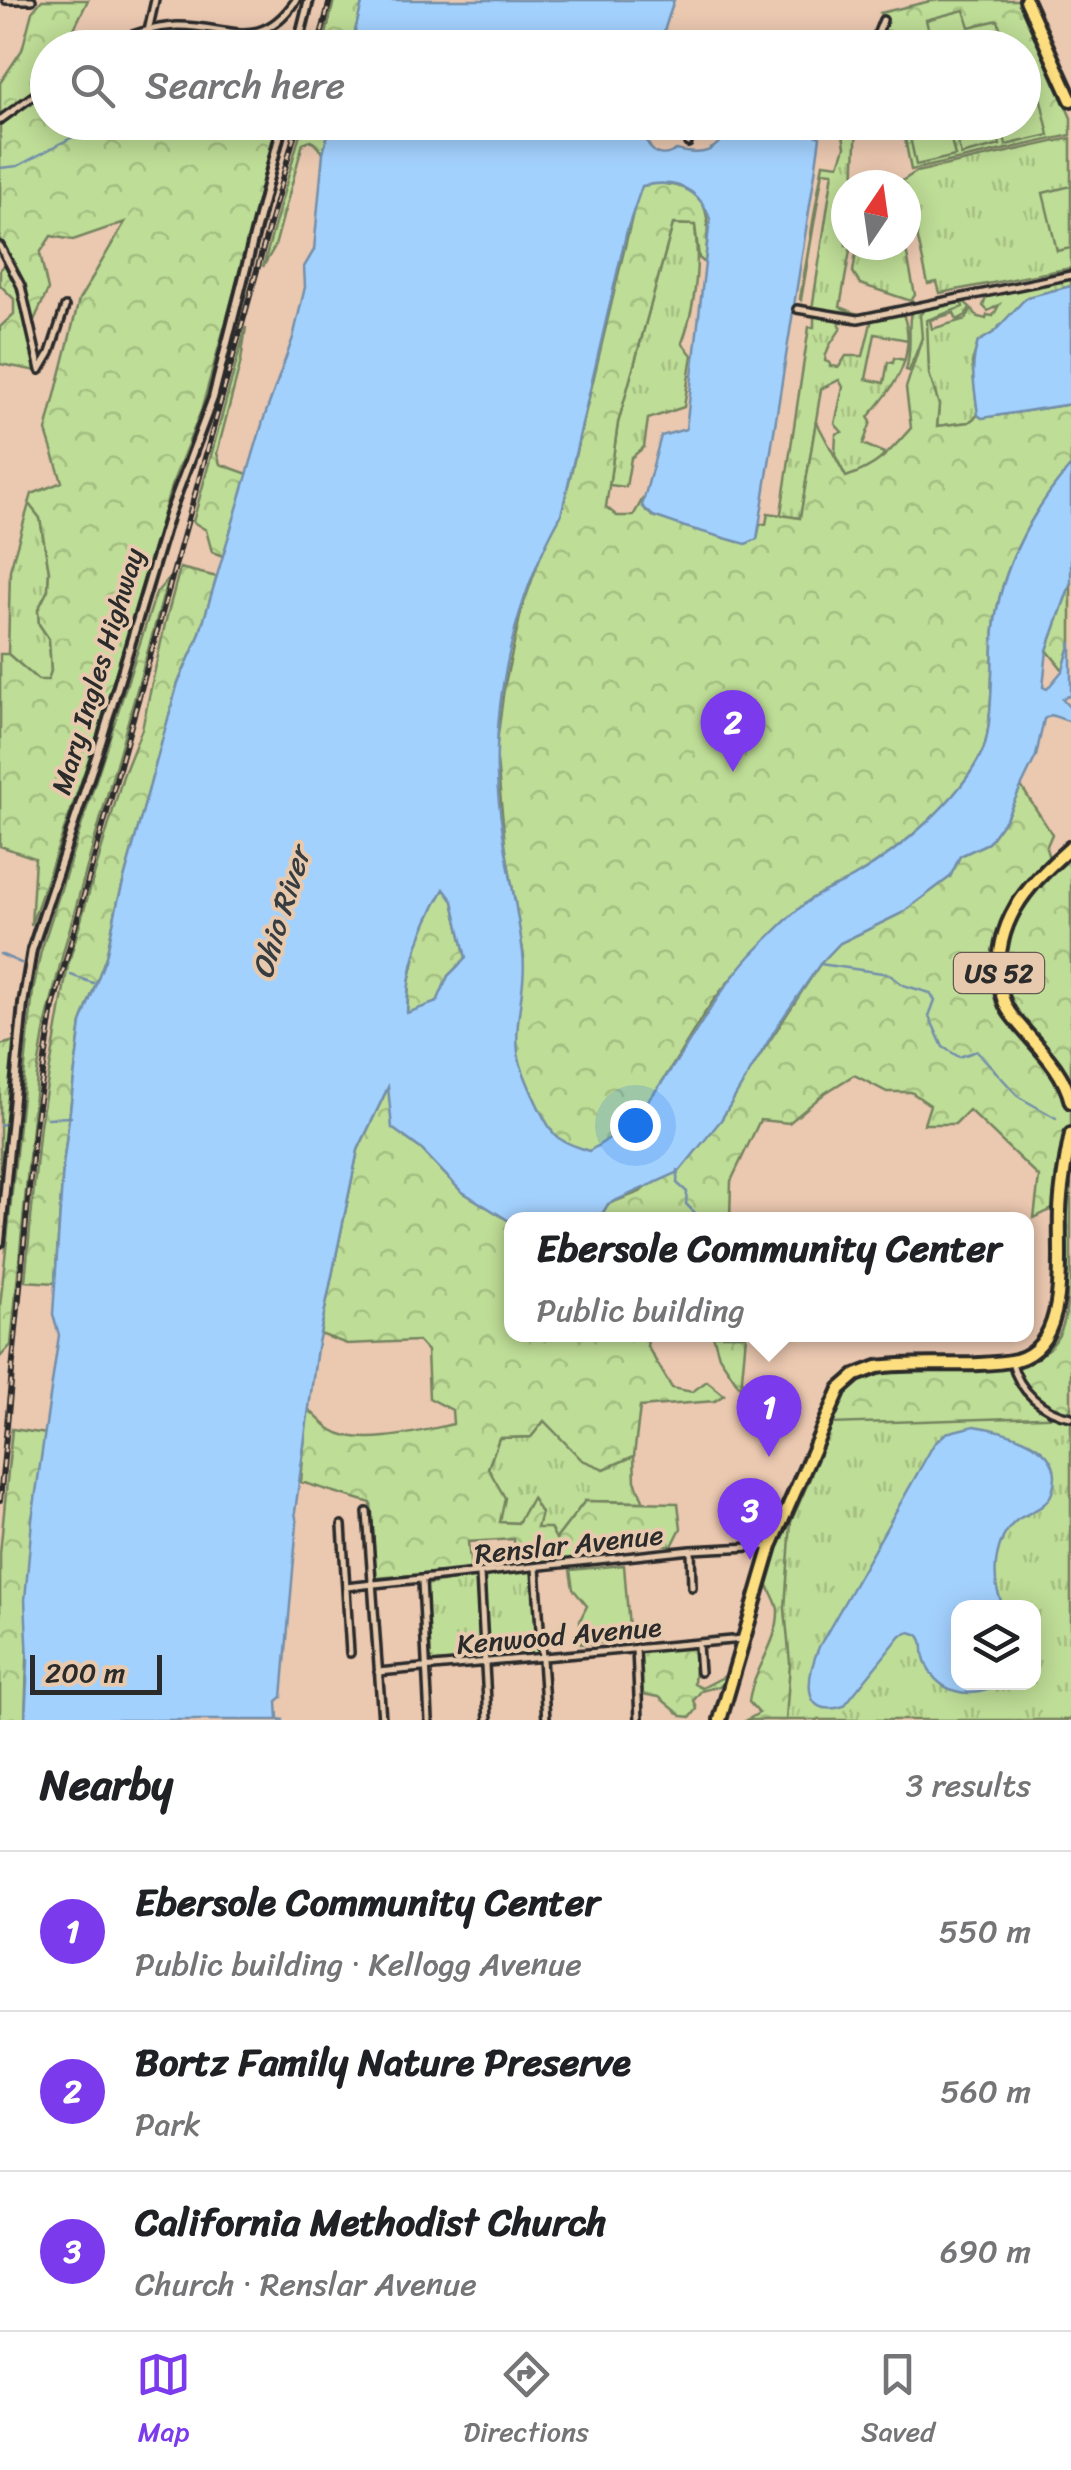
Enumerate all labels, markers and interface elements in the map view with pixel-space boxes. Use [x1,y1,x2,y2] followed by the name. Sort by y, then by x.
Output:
[30,30,1041,140] search box
[145,52,345,119] text: Search here
[65,58,120,113] icon: search
[831,170,921,260] north arrow
[37,541,158,801] street label: Mary Ingles Highway
[700,690,766,772] pin: 2
[235,836,328,985] water label: Ohio River
[954,953,1044,993] road number: US 52
[610,1100,661,1151] your location
[504,1212,1034,1342] popup
[536,1215,1002,1282] text: Ebersole Community Center
[536,1282,745,1339] text: Public building
[736,1374,802,1457] pin: 1
[718,1478,782,1560] pin: 3
[472,1510,666,1579] street label: Renslar Avenue
[951,1600,1041,1690] map controls
[951,1600,1041,1690] button: layers
[455,1602,663,1669] street label: Kenwood Avenue
[45,1648,125,1697] text: 200 m
[30,1650,162,1694] scale bar
[40,1748,173,1822] text: Nearby
[906,1757,1031,1814] text: 3 results
[135,1869,600,1936] text: Ebersole Community Center
[66,1903,79,1960] text: 1
[939,1903,1031,1960] text: 550 m
[135,1936,582,1993] text: Public building · Kellogg Avenue
[135,2029,631,2096] text: Bortz Family Nature Preserve
[63,2063,82,2120] text: 2
[940,2063,1031,2120] text: 560 m
[135,2096,201,2153] text: Park
[135,2189,607,2256] text: California Methodist Church
[64,2223,81,2280] text: 3
[940,2223,1031,2280] text: 690 m
[135,2256,477,2313] text: Church · Renslar Avenue
[136,2347,191,2456] tab: Map
[463,2347,589,2456] tab: Directions
[861,2347,935,2456] tab: Saved

